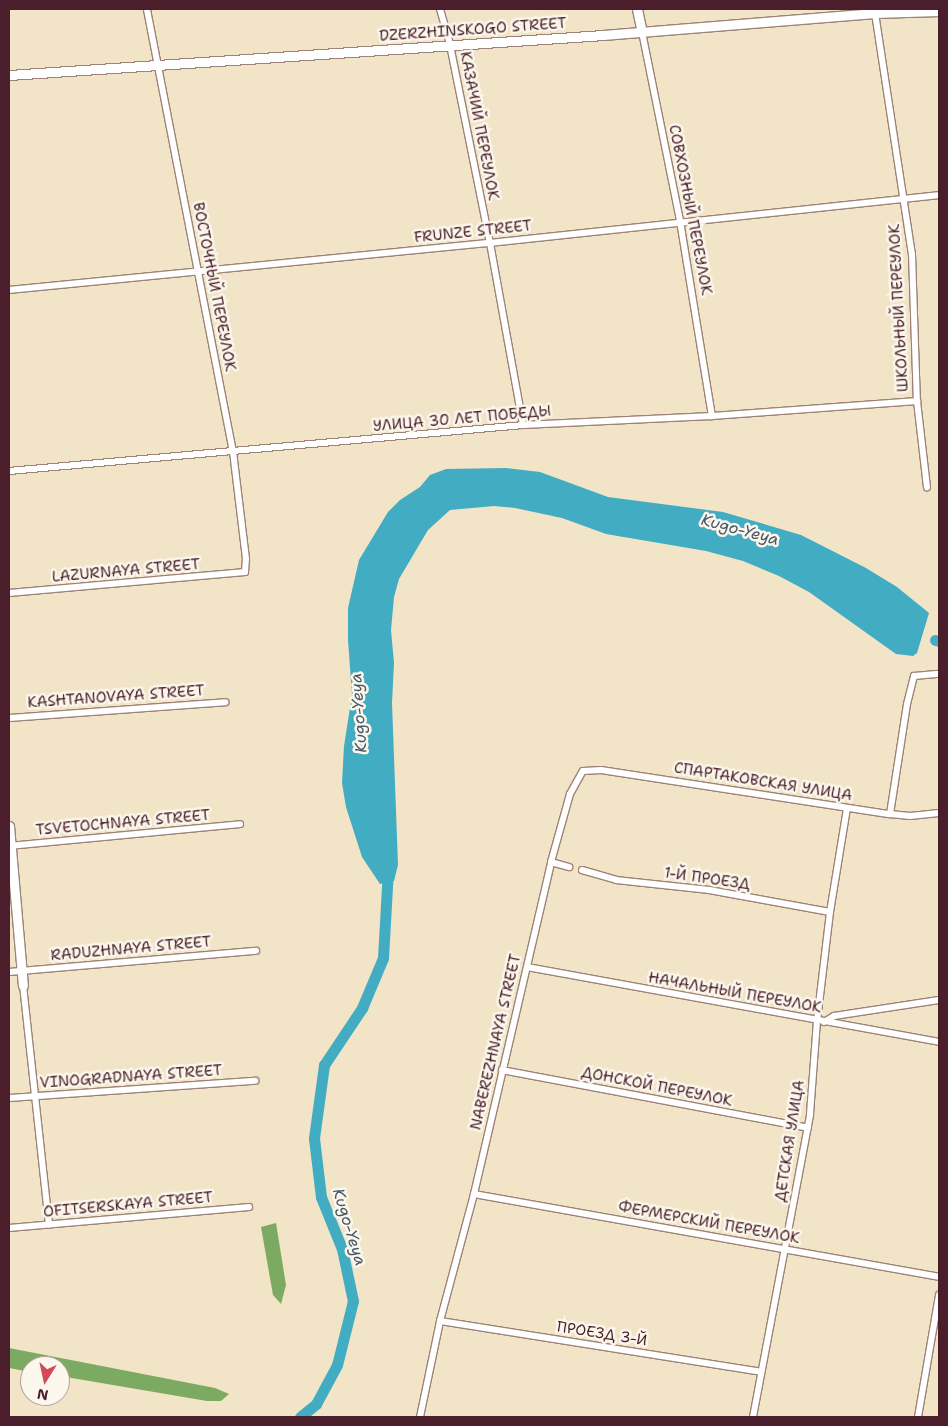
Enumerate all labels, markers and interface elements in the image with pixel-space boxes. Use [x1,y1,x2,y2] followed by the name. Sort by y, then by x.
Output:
[379,14,567,46] street label: DZERZHINSKOGO STREET
[456,50,502,202] street label: КАЗАЧИЙ ПЕРЕУЛОК
[665,123,715,297] street label: СОВХОЗНЫЙ ПЕРЕУЛОК
[189,201,239,373] street label: ВОСТОЧНЫЙ ПЕРЕУЛОК
[413,217,533,247] street label: FRUNZE STREET
[886,223,912,393] street label: ШКОЛЬНЫЙ ПЕРЕУЛОК
[372,402,552,436] street label: УЛИЦА 30 ЛЕТ ПОБЕДЫ
[699,510,781,550] water label: Kugo-Yeya
[51,556,201,586] street label: LAZURNAYA STREET
[347,673,371,753] water label: Kugo-Yeya
[27,682,205,712] street label: KASHTANOVAYA STREET
[673,759,853,805] street label: СПАРТАКОВСКАЯ УЛИЦА
[35,806,211,840] street label: TSVETOCHNAYA STREET
[663,864,751,894] street label: 1-Й ПРОЕЗД
[50,933,212,965] street label: RADUZHNAYA STREET
[467,952,525,1132] street label: NABEREZHNAYA STREET
[647,969,823,1017] street label: НАЧАЛЬНЫЙ ПЕРЕУЛОК
[39,1062,223,1092] street label: VINOGRADNAYA STREET
[580,1064,734,1110] street label: ДОНСКОЙ ПЕРЕУЛОК
[771,1079,809,1203] street label: ДЕТСКАЯ УЛИЦА
[328,1186,370,1268] water label: Kugo-Yeya
[42,1189,214,1221] street label: OFITSERSKAYA STREET
[617,1198,801,1248] street label: ФЕРМЕРСКИЙ ПЕРЕУЛОК
[556,1318,648,1350] street label: ПРОЕЗД 3-Й
[20,1356,70,1406] north arrow
[36,1385,50,1405] text: N

